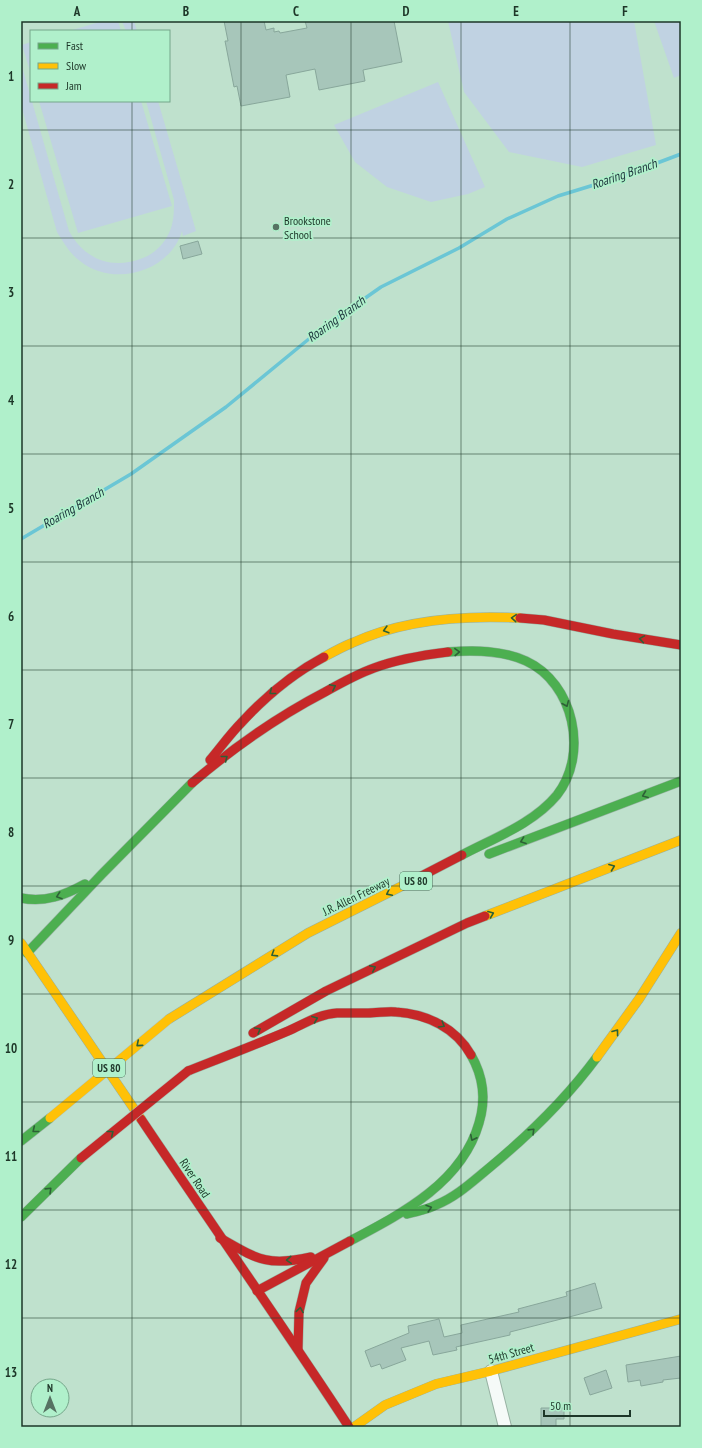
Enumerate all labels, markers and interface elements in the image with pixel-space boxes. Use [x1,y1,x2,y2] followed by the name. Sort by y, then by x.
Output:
[73,3,81,20] text: A
[183,3,189,20] text: B
[293,3,299,20] text: C
[403,3,410,20] text: D
[513,3,519,20] text: E
[622,3,628,20] text: F
[30,30,170,102] legend
[66,38,84,53] text: Fast
[66,58,87,73] text: Slow
[8,68,14,85] text: 1
[65,78,82,93] text: Jam
[589,154,660,193] water label: Roaring Branch
[8,176,14,193] text: 2
[284,213,331,242] place label: Brookstone School
[271,222,281,232] marker: Brookstone School
[8,284,14,301] text: 3
[304,291,370,346] water label: Roaring Branch
[8,392,15,409] text: 4
[39,483,108,532] water label: Roaring Branch
[8,500,14,517] text: 5
[8,608,14,625] text: 6
[511,613,517,622] one-way arrow
[382,625,389,634] one-way arrow
[639,635,646,644] one-way arrow
[454,647,460,656] one-way arrow
[329,684,337,692] one-way arrow
[270,687,277,694] one-way arrow
[561,699,569,707] one-way arrow
[8,716,14,733] text: 7
[220,756,227,763] one-way arrow
[641,791,648,799] one-way arrow
[8,824,14,841] text: 8
[519,836,526,845] one-way arrow
[608,863,615,871] one-way arrow
[400,872,432,890] road number: US 80
[319,873,392,919] street label: J.R. Allen Freeway
[385,888,393,896] one-way arrow
[56,891,63,899] one-way arrow
[487,911,494,919] one-way arrow
[8,932,14,949] text: 9
[271,949,278,957] one-way arrow
[368,965,376,973] one-way arrow
[312,1016,319,1024] one-way arrow
[438,1021,445,1028] one-way arrow
[254,1028,261,1035] one-way arrow
[611,1029,619,1036] one-way arrow
[136,1039,143,1046] one-way arrow
[5,1040,17,1057] text: 10
[93,1059,125,1077] road number: US 80
[33,1125,40,1132] one-way arrow
[527,1128,535,1135] one-way arrow
[107,1131,114,1138] one-way arrow
[471,1134,478,1142] one-way arrow
[5,1148,17,1165] text: 11
[176,1155,214,1201] street label: River Road
[44,1187,52,1194] one-way arrow
[425,1204,432,1213] one-way arrow
[5,1256,17,1273] text: 12
[286,1256,292,1265] one-way arrow
[295,1307,304,1313] one-way arrow
[486,1339,536,1367] street label: 54th Street
[5,1364,17,1381] text: 13
[30,1378,70,1418] north arrow
[47,1381,53,1395] text: N
[544,1392,630,1418] scale bar
[550,1398,571,1413] text: 50 m

